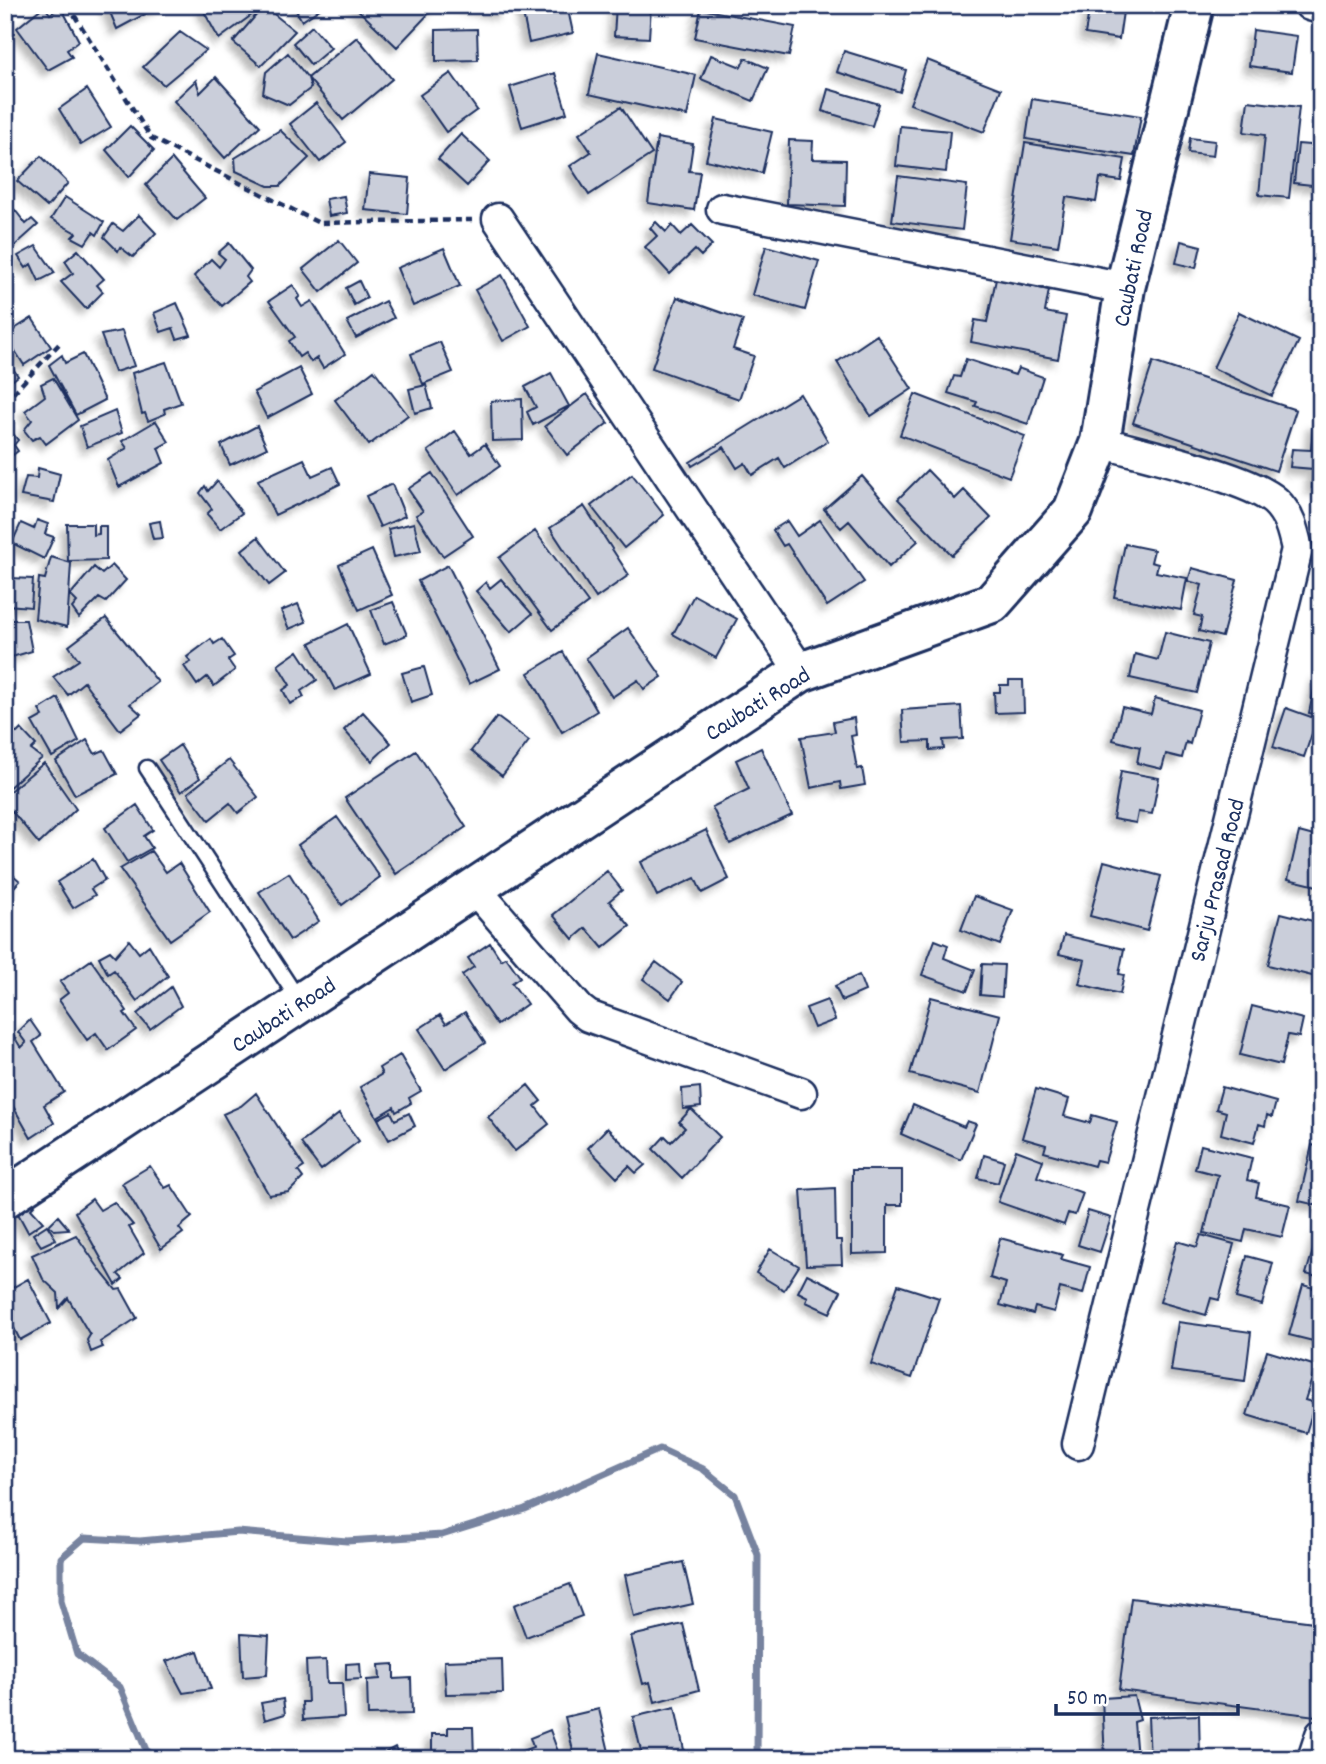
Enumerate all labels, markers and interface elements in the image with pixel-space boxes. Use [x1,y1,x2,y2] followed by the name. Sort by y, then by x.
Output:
[1106,207,1164,330] street label: Caubati Road
[699,660,818,751] street label: Caubati Road
[1182,796,1256,966] street label: Sarju Prasad Road
[226,970,344,1063] street label: Caubati Road
[1056,1673,1238,1717] scale bar
[1067,1685,1107,1715] text: 50 m

